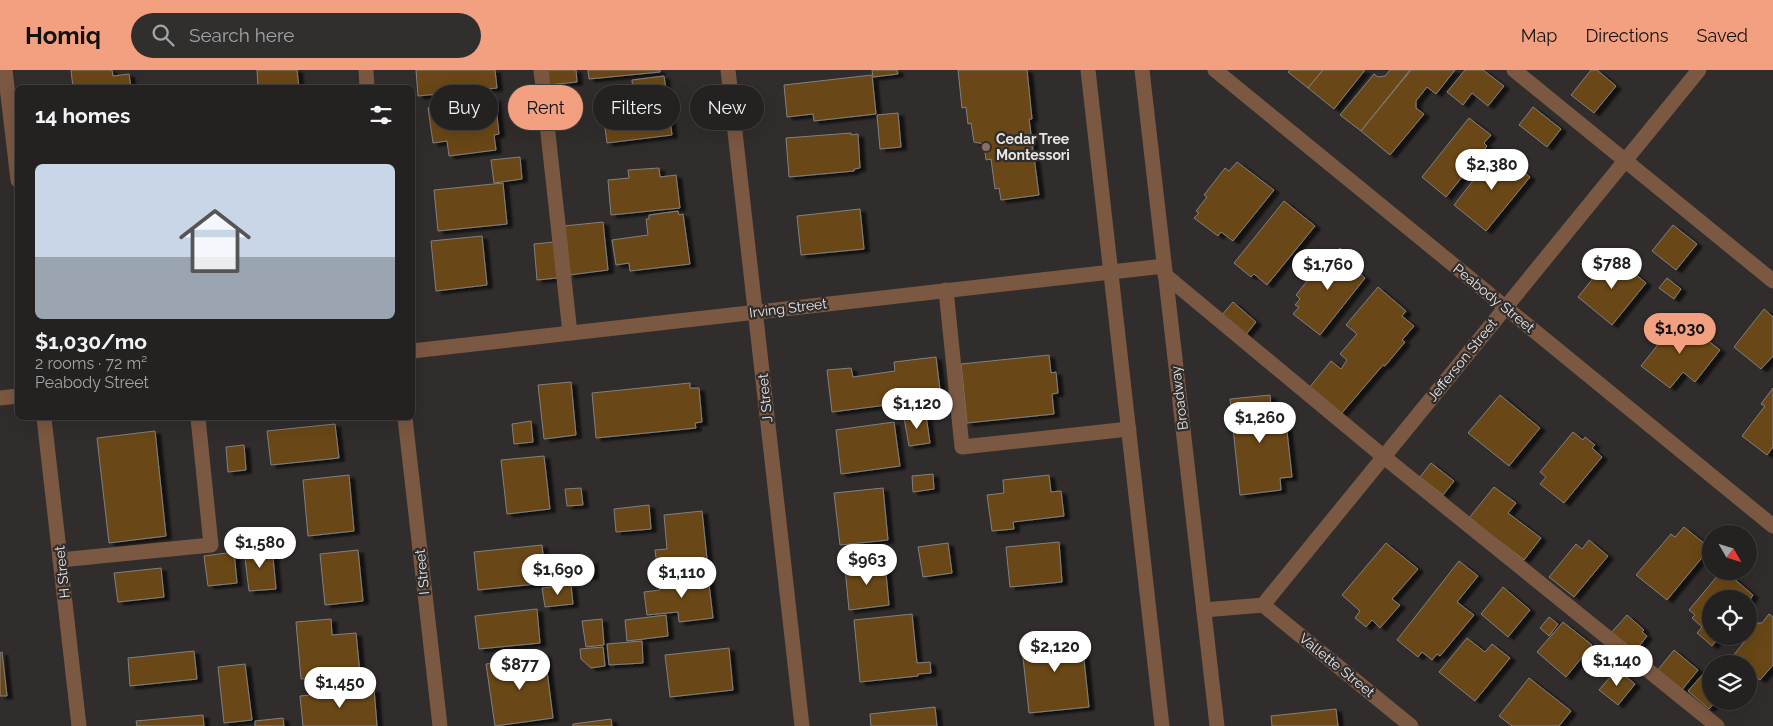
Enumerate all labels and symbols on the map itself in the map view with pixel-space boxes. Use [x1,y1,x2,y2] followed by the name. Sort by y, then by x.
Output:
[996,131,1070,163] place label: Cedar Tree Montessori
[980,141,992,153] marker: Cedar Tree Montessori
[1451,148,1533,191] pin: $2,380
[1287,248,1369,291] pin: $1,760
[1582,248,1642,290] pin: $788
[1450,260,1538,336] street label: Peabody Street
[748,295,828,321] street label: Irving Street
[1639,312,1721,355] pin: $1,030
[1424,315,1500,404] street label: Jefferson Street
[1167,364,1191,431] street label: Broadway
[754,372,776,423] street label: J Street
[876,388,958,430] pin: $1,120
[1219,402,1301,444] pin: $1,260
[1702,525,1758,580] north arrow
[219,526,301,569] pin: $1,580
[837,544,897,586] pin: $963
[51,545,73,599] street label: H Street
[412,548,432,596] street label: I Street
[517,554,599,596] pin: $1,690
[641,556,723,599] pin: $1,110
[1014,630,1096,673] pin: $2,120
[1296,630,1378,700] street label: Vallette Street
[1576,644,1658,687] pin: $1,140
[490,648,550,691] pin: $877
[299,666,381,709] pin: $1,450

